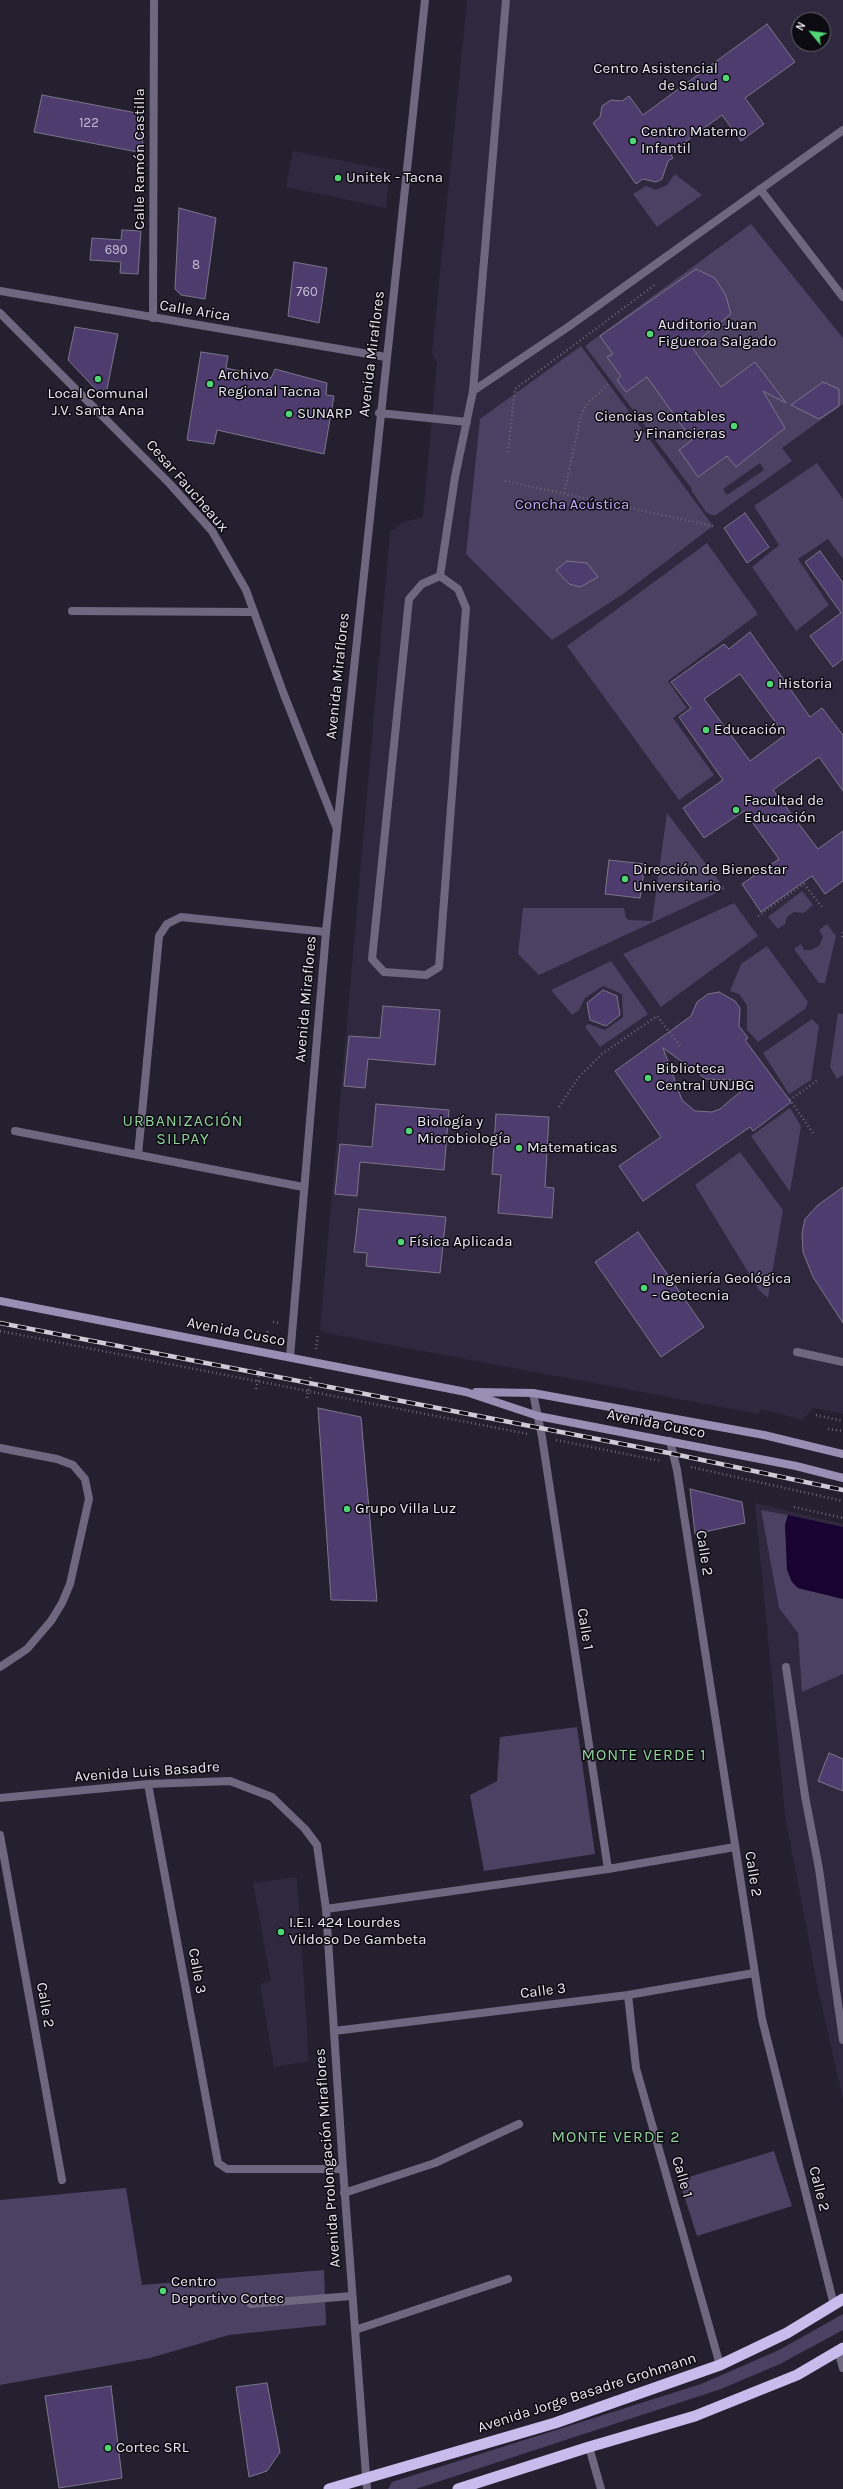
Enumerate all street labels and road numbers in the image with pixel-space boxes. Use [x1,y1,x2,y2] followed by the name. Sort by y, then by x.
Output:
[131,88,149,230] street label: Calle Ramón Castilla
[355,290,389,418] street label: Avenida Miraflores
[158,297,232,325] street label: Calle Arica
[142,436,232,536] street label: Cesar Faucheaux
[322,612,354,740] street label: Avenida Miraflores
[291,935,321,1063] street label: Avenida Miraflores
[185,1314,287,1350] street label: Avenida Cusco
[605,1406,707,1442] street label: Avenida Cusco
[692,1529,716,1577] street label: Calle 2
[573,1607,597,1651] street label: Calle 1
[74,1758,220,1786] street label: Avenida Luis Basadre
[741,1850,765,1898] street label: Calle 2
[184,1947,210,1995] street label: Calle 3
[519,1979,567,2003] street label: Calle 3
[32,1981,58,2029] street label: Calle 2
[311,2048,345,2268] street label: Avenida Prolongación Miraflores
[668,2154,696,2200] street label: Calle 1
[805,2165,833,2213] street label: Calle 2
[475,2349,699,2437] street label: Avenida Jorge Basadre Grohmann

